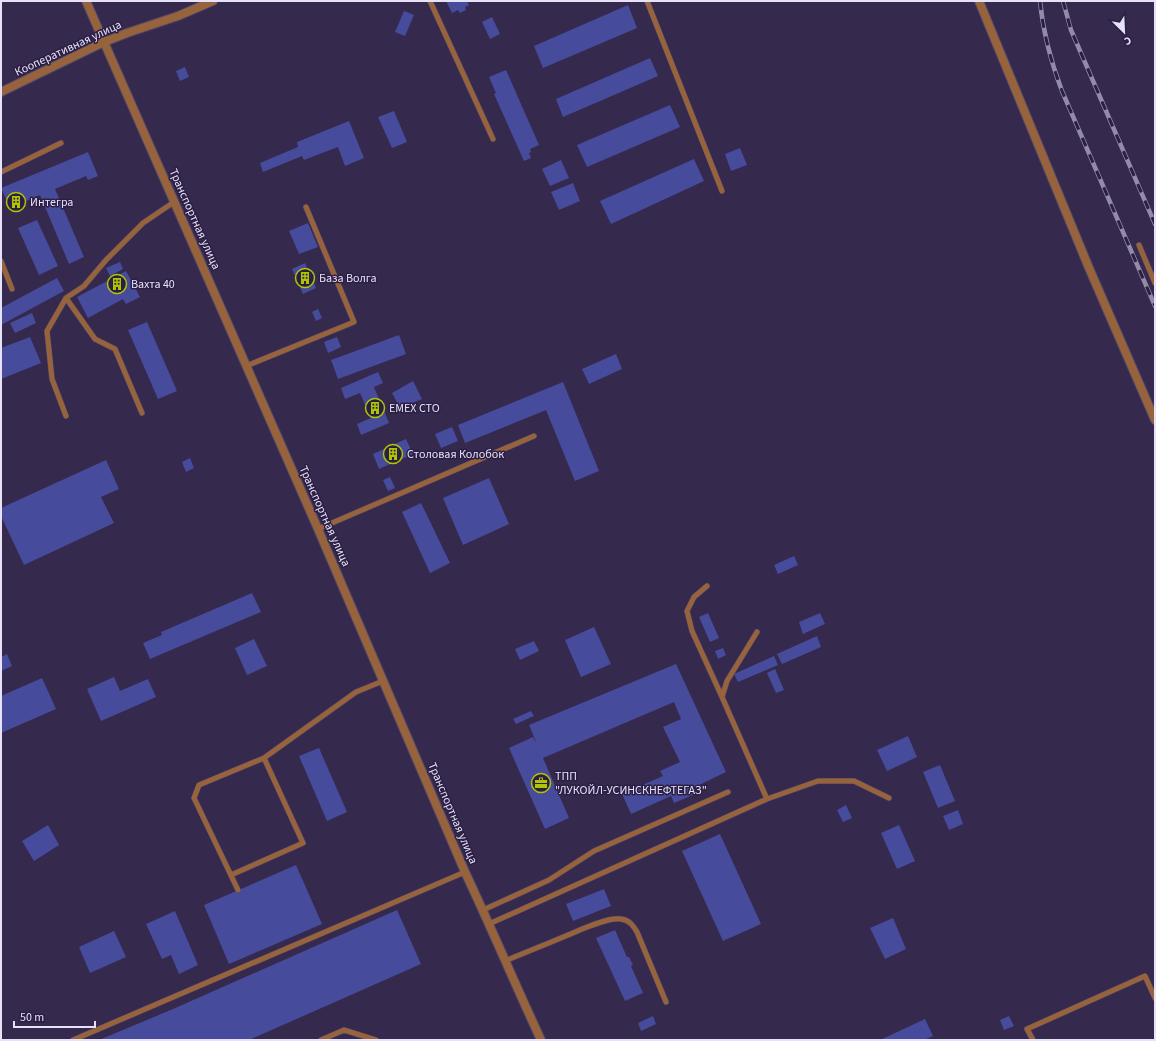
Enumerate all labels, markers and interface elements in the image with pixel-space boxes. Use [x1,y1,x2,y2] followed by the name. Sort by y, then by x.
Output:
[1104,12,1144,52] north arrow
[12,16,124,81] street label: Кооперативная улица
[1121,33,1134,49] text: С
[165,166,224,272] street label: Транспортная улица
[5,191,27,213] building icon: Интегра
[30,194,73,211] place label: Интегра
[294,267,316,289] building icon: База Волга
[319,270,376,287] place label: База Волга
[106,273,128,295] building icon: Вахта 40
[131,276,175,293] place label: Вахта 40
[364,397,386,419] building icon: EMEX СТО
[389,400,440,417] place label: EMEX СТО
[382,443,404,465] building icon: Столовая Колобок
[407,446,504,463] place label: Столовая Колобок
[295,463,354,569] street label: Транспортная улица
[424,760,482,866] street label: Транспортная улица
[555,768,707,799] place label: ТПП "ЛУКОЙЛ-УСИНСКНЕФТЕГАЗ"
[530,772,552,794] office icon: ТПП "ЛУКОЙЛ-УСИНСКНЕФТЕГАЗ"
[14,1003,95,1029] scale bar
[20,1009,44,1026] text: 50 m

